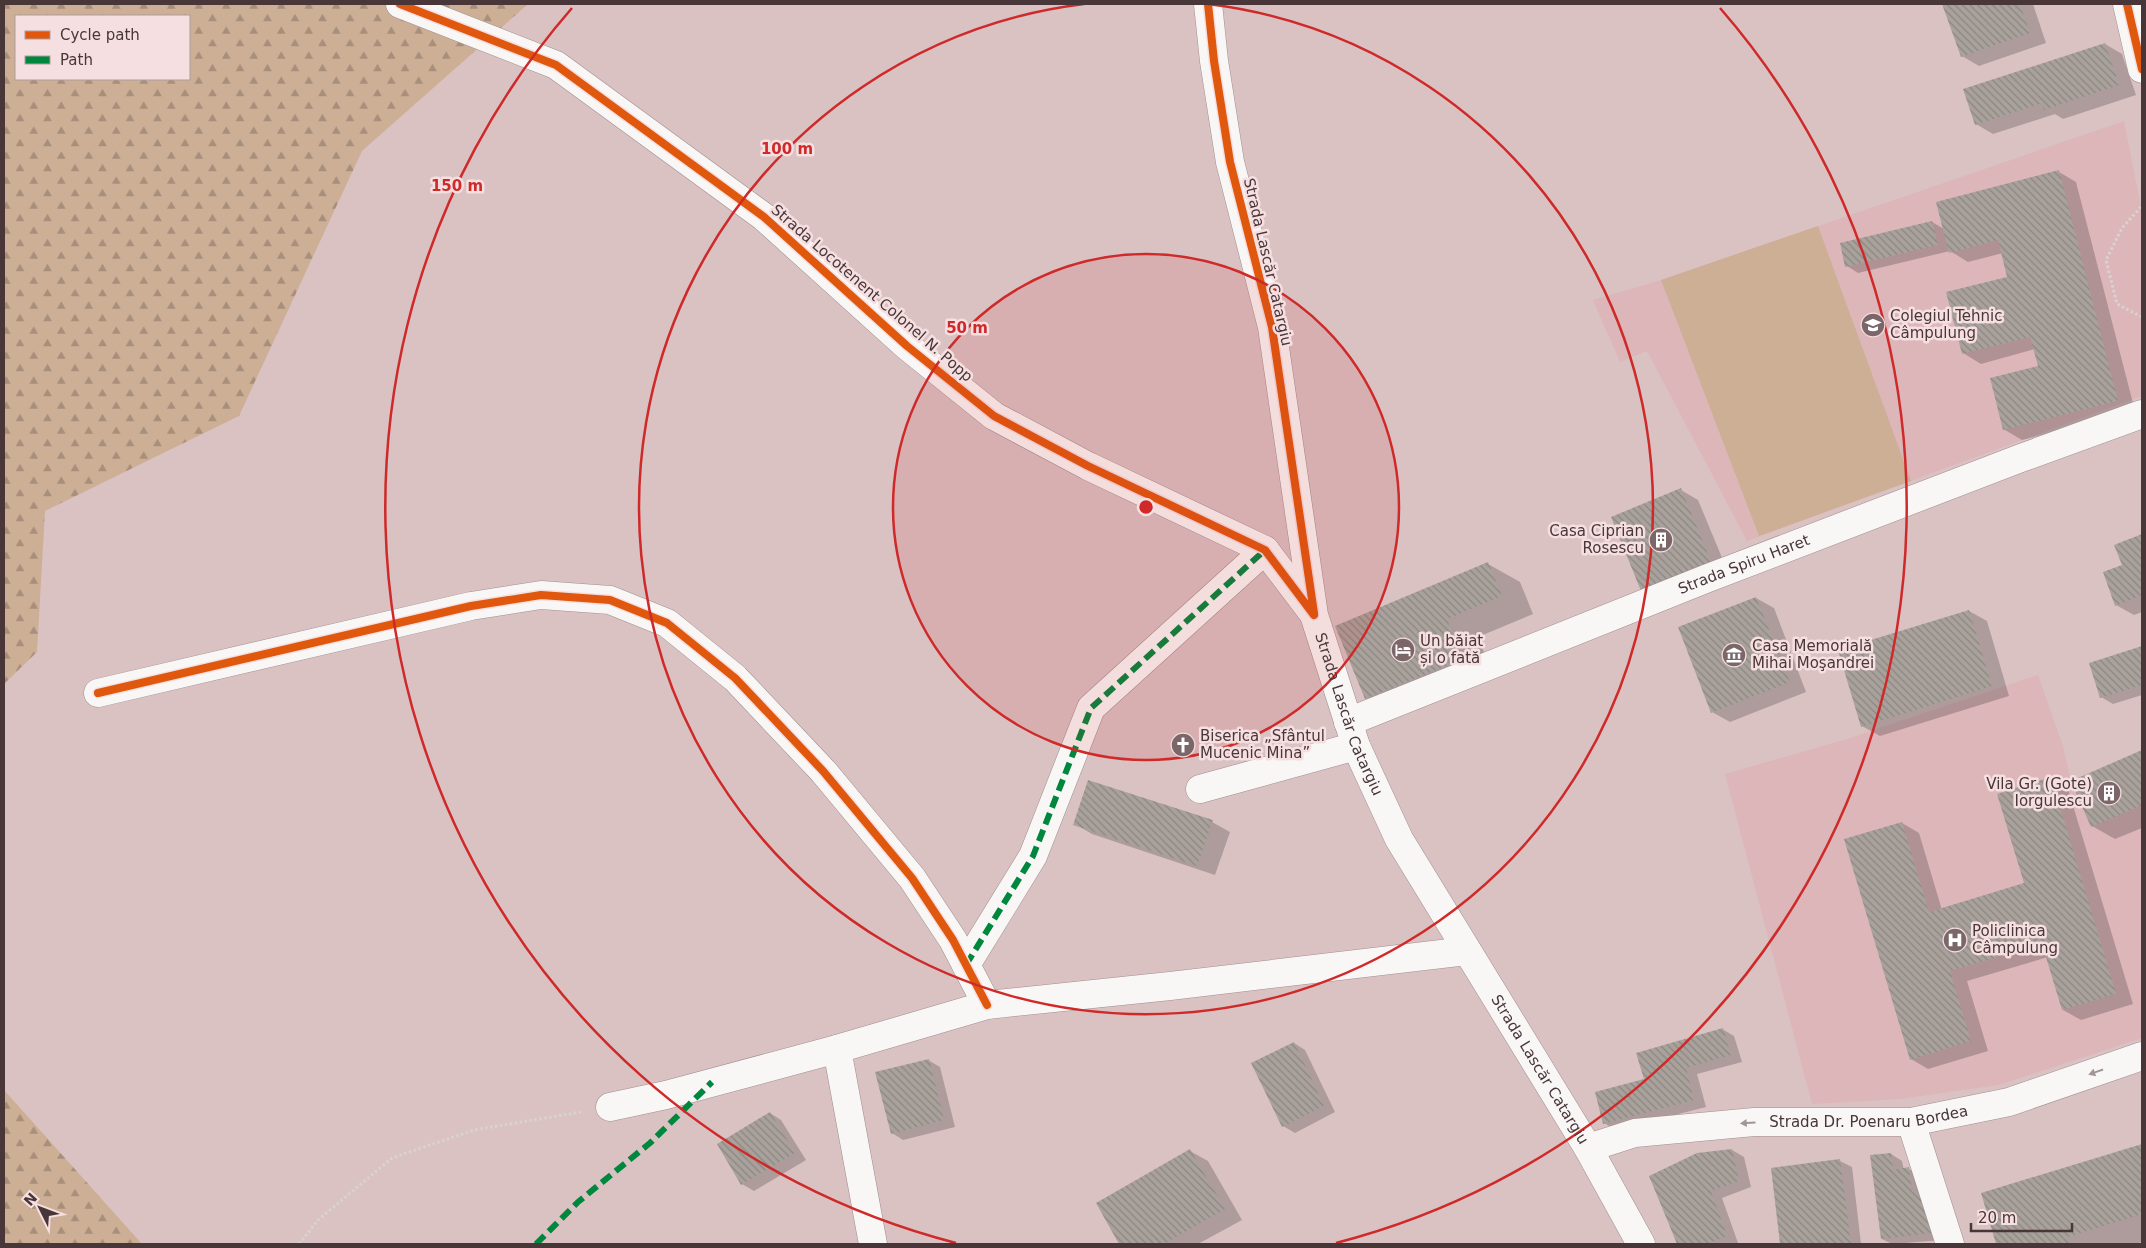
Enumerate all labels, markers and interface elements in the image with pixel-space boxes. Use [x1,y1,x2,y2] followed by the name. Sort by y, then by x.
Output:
[15,15,190,80] legend
[60,26,140,44] text: Cycle path
[60,51,93,69] text: Path
[761,140,813,158] text: 100 m
[1240,176,1296,348] street label: Strada Lascăr Catargiu
[431,177,483,195] text: 150 m
[768,201,976,385] street label: Strada Locotenent Colonel N. Popp
[1890,307,2002,342] place label: Colegiul Tehnic Câmpulung
[1860,312,1886,338] school or university icon: Colegiul Tehnic Câmpulung
[946,319,988,337] text: 50 m
[1137,498,1155,516] centre of rings
[1549,522,1644,557] place label: Casa Ciprian Rosescu
[1648,527,1674,553] building icon: Casa Ciprian Rosescu
[1675,531,1812,598] street label: Strada Spiru Haret
[1311,630,1387,798] street label: Strada Lascăr Catargiu
[1420,632,1483,667] place label: Un băiat și o fată
[1390,637,1416,663] hotel icon: Un băiat și o fată
[1752,637,1874,672] place label: Casa Memorială Mihai Moşandrei
[1721,642,1747,668] museum icon: Casa Memorială Mihai Moşandrei
[1200,727,1325,762] place label: Biserica „Sfântul Mucenic Mina”
[1170,732,1196,758] church icon: Biserica „Sfântul Mucenic Mina”
[1986,775,2092,810] place label: Vila Gr. (Gote) Iorgulescu
[2096,780,2122,806] building icon: Vila Gr. (Gote) Iorgulescu
[1972,922,2058,957] place label: Policlinica Câmpulung
[1942,927,1968,953] hospital icon: Policlinica Câmpulung
[1487,991,1592,1147] street label: Strada Lascăr Catargiu
[2088,1068,2103,1076] one-way arrow
[1769,1102,1970,1131] street label: Strada Dr. Poenaru Bordea
[1740,1119,1756,1127] one-way arrow
[15,1183,65,1233] north arrow
[20,1190,40,1209] text: N
[1971,1200,2072,1232] scale bar
[1978,1209,2016,1227] text: 20 m

